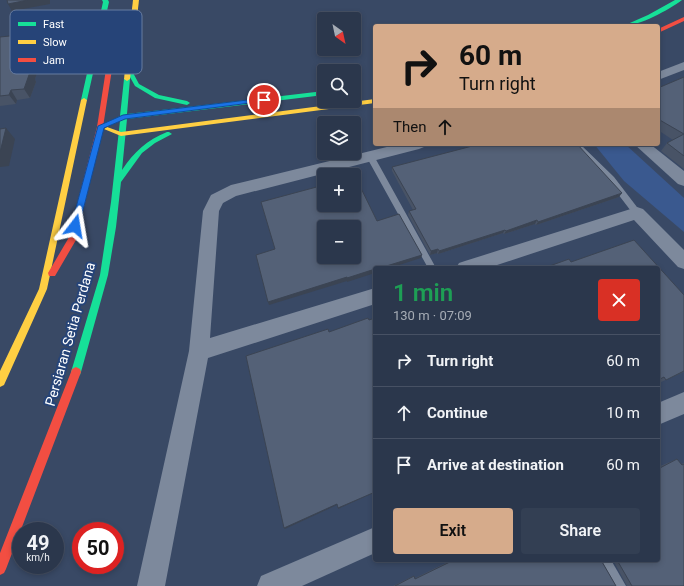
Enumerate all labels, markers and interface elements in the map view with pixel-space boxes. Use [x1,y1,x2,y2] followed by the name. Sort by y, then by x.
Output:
[10,10,142,74] legend
[317,12,361,56] north arrow
[317,12,361,264] map controls
[43,18,65,31] text: Fast
[43,36,67,49] text: Slow
[459,39,522,72] text: 60 m
[393,40,445,92] icon: right
[43,54,65,67] text: Jam
[317,64,361,108] button: search
[459,73,536,94] text: Turn right
[247,83,281,117] pin
[253,89,275,111] icon: arrive
[317,116,361,160] button: layers
[434,116,456,138] icon: ahead
[393,118,426,136] text: Then
[317,168,361,212] button: +
[54,205,96,247] position arrow
[317,220,361,264] button: −
[42,260,98,408] street label: Persiaran Setia Perdana
[393,279,453,307] text: 1 min
[598,279,640,321] button: close
[393,308,472,323] text: 130 m · 07:09
[393,350,415,372] icon: right
[427,352,493,370] text: Turn right
[606,352,640,370] text: 60 m
[393,402,415,424] icon: ahead
[427,404,488,422] text: Continue
[606,404,640,422] text: 10 m
[393,454,415,476] icon: arrive
[427,456,564,474] text: Arrive at destination
[606,456,640,474] text: 60 m
[393,508,513,554] button: Exit
[521,508,640,554] button: Share
[72,522,124,574] speed limit sign: 50
[27,531,49,555] text: 49
[26,552,50,563] text: km/h

